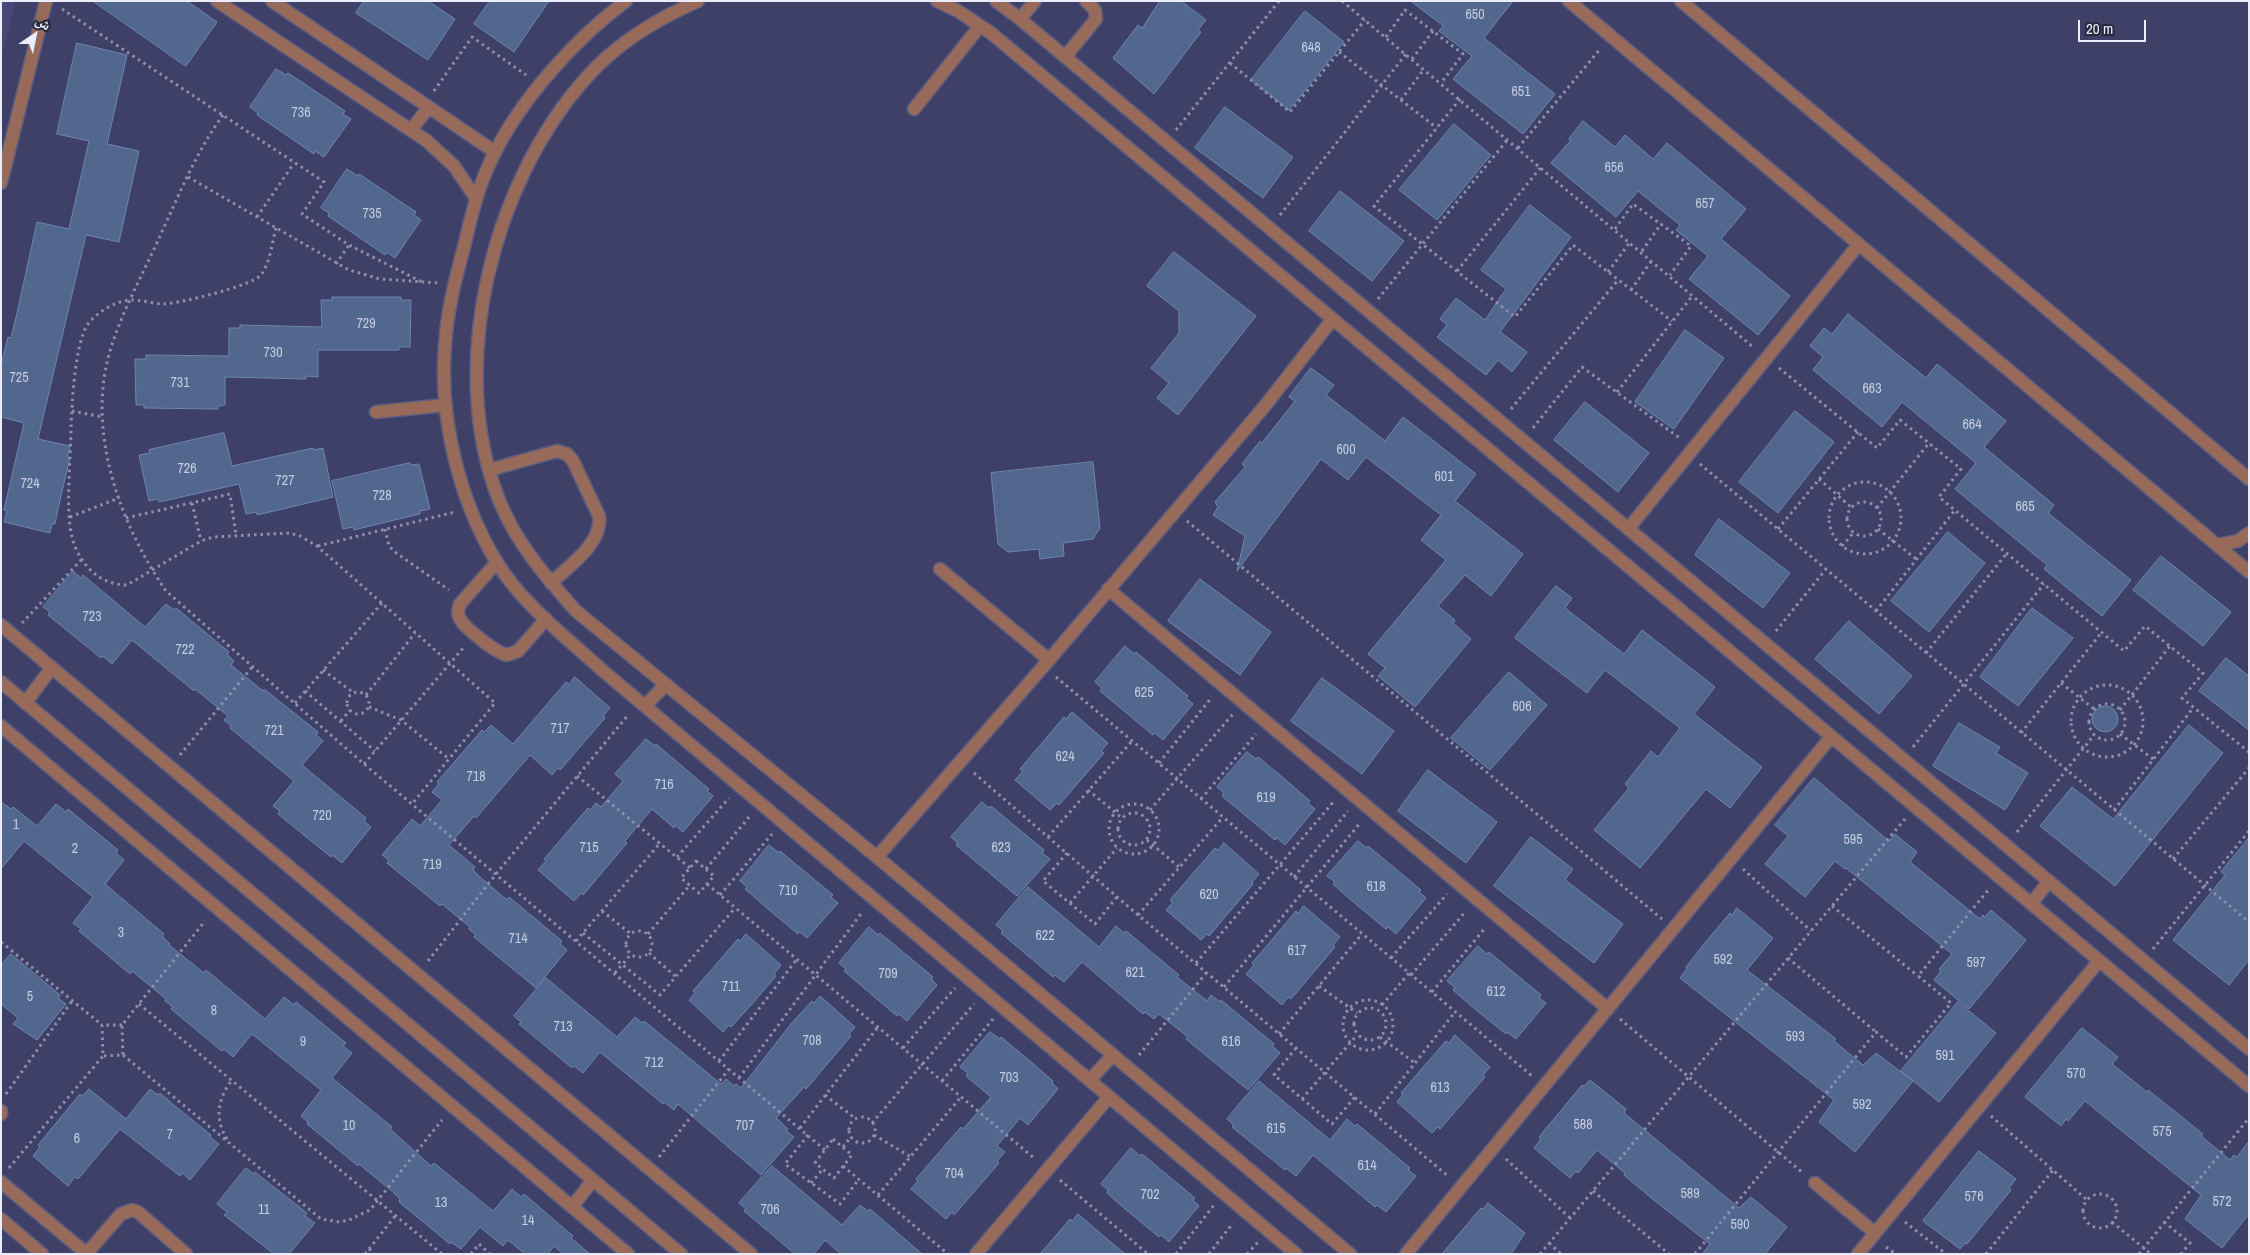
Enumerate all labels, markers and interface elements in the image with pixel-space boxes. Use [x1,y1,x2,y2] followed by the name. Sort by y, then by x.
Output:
[1465,7,1485,23] house number: 650
[10,10,60,60] north arrow
[2080,10,2148,42] scale bar
[32,11,55,34] text: ش
[2086,18,2113,39] text: 20 m
[1301,40,1321,56] house number: 648
[1511,84,1531,100] house number: 651
[291,105,311,121] house number: 736
[1604,160,1624,176] house number: 656
[1695,196,1715,212] house number: 657
[362,206,382,222] house number: 735
[356,316,376,332] house number: 729
[263,345,283,361] house number: 730
[9,370,29,386] house number: 725
[170,375,190,391] house number: 731
[1862,381,1882,397] house number: 663
[1962,417,1982,433] house number: 664
[1336,442,1356,458] house number: 600
[177,461,197,477] house number: 726
[1434,469,1454,485] house number: 601
[275,473,295,489] house number: 727
[20,476,40,492] house number: 724
[372,488,392,504] house number: 728
[2015,499,2035,515] house number: 665
[82,609,102,625] house number: 723
[175,642,195,658] house number: 722
[1134,685,1154,701] house number: 625
[1512,699,1532,715] house number: 606
[550,721,570,737] house number: 717
[264,723,284,739] house number: 721
[1055,749,1075,765] house number: 624
[466,769,486,785] house number: 718
[654,777,674,793] house number: 716
[1256,790,1276,806] house number: 619
[312,808,332,824] house number: 720
[13,817,19,833] house number: 1
[1843,832,1863,848] house number: 595
[579,840,599,856] house number: 715
[991,840,1011,856] house number: 623
[72,841,78,857] house number: 2
[422,857,442,873] house number: 719
[1366,879,1386,895] house number: 618
[778,883,798,899] house number: 710
[1199,887,1219,903] house number: 620
[118,925,124,941] house number: 3
[1035,928,1055,944] house number: 622
[508,931,528,947] house number: 714
[1287,943,1307,959] house number: 617
[1713,952,1733,968] house number: 592
[1966,955,1986,971] house number: 597
[1125,965,1145,981] house number: 621
[878,966,898,982] house number: 709
[722,979,740,995] house number: 711
[1486,984,1506,1000] house number: 612
[27,989,33,1005] house number: 5
[211,1003,217,1019] house number: 8
[553,1019,573,1035] house number: 713
[1785,1029,1805,1045] house number: 593
[802,1033,822,1049] house number: 708
[300,1034,306,1050] house number: 9
[1221,1034,1241,1050] house number: 616
[1935,1048,1955,1064] house number: 591
[644,1055,664,1071] house number: 712
[2066,1066,2086,1082] house number: 570
[999,1070,1019,1086] house number: 703
[1430,1080,1450,1096] house number: 613
[1852,1097,1872,1113] house number: 592
[1573,1117,1593,1133] house number: 588
[343,1118,355,1134] house number: 10
[735,1118,755,1134] house number: 707
[1266,1121,1286,1137] house number: 615
[2152,1124,2172,1140] house number: 575
[167,1127,173,1143] house number: 7
[74,1131,80,1147] house number: 6
[1357,1158,1377,1174] house number: 614
[944,1166,964,1182] house number: 704
[1680,1186,1700,1202] house number: 589
[1140,1187,1160,1203] house number: 702
[1964,1189,1984,1205] house number: 576
[2212,1194,2232,1210] house number: 572
[435,1195,447,1211] house number: 13
[258,1202,270,1218] house number: 11
[760,1202,780,1218] house number: 706
[522,1213,534,1229] house number: 14
[1730,1217,1750,1233] house number: 590

